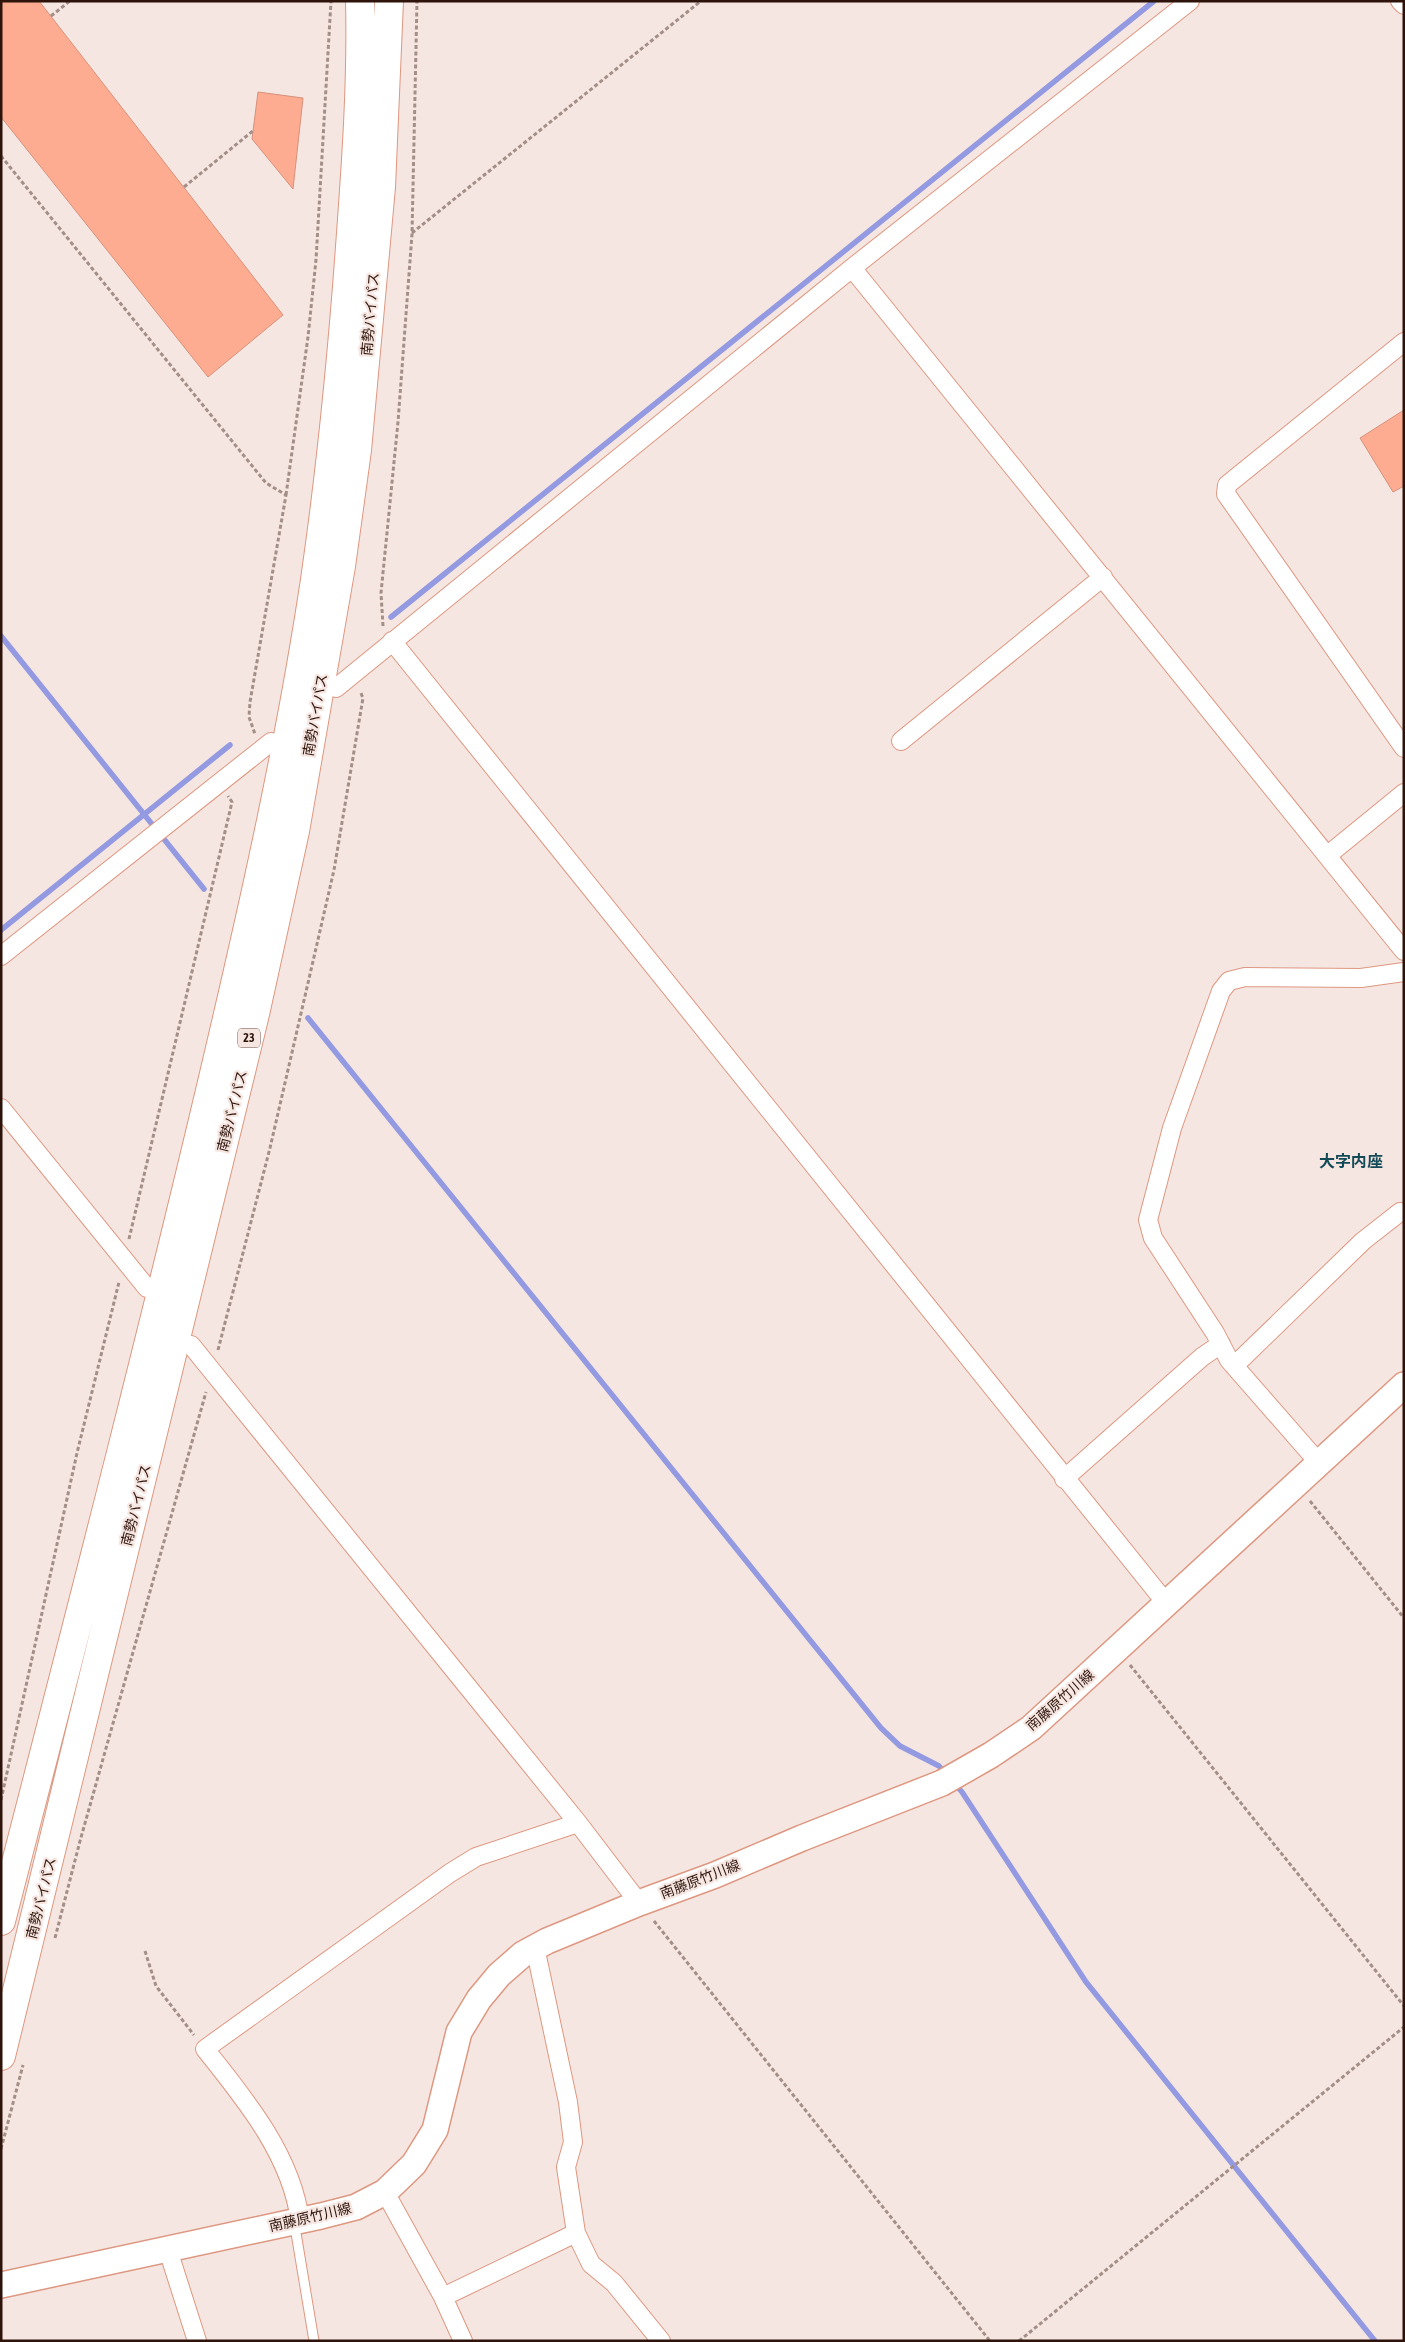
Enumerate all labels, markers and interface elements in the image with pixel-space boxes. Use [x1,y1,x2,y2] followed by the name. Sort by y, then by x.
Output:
[358,272,382,356] street label: 南勢バイパス
[300,672,330,758] street label: 南勢バイパス
[238,1028,260,1048] road number: 23
[214,1068,250,1154] street label: 南勢バイパス
[1319,1152,1383,1170] district label: 大字内座
[118,1462,154,1548] street label: 南勢バイパス
[1023,1666,1097,1734] street label: 南藤原竹川線
[23,1855,59,1941] street label: 南勢バイパス
[658,1856,742,1902] street label: 南藤原竹川線
[267,2200,353,2234] street label: 南藤原竹川線

